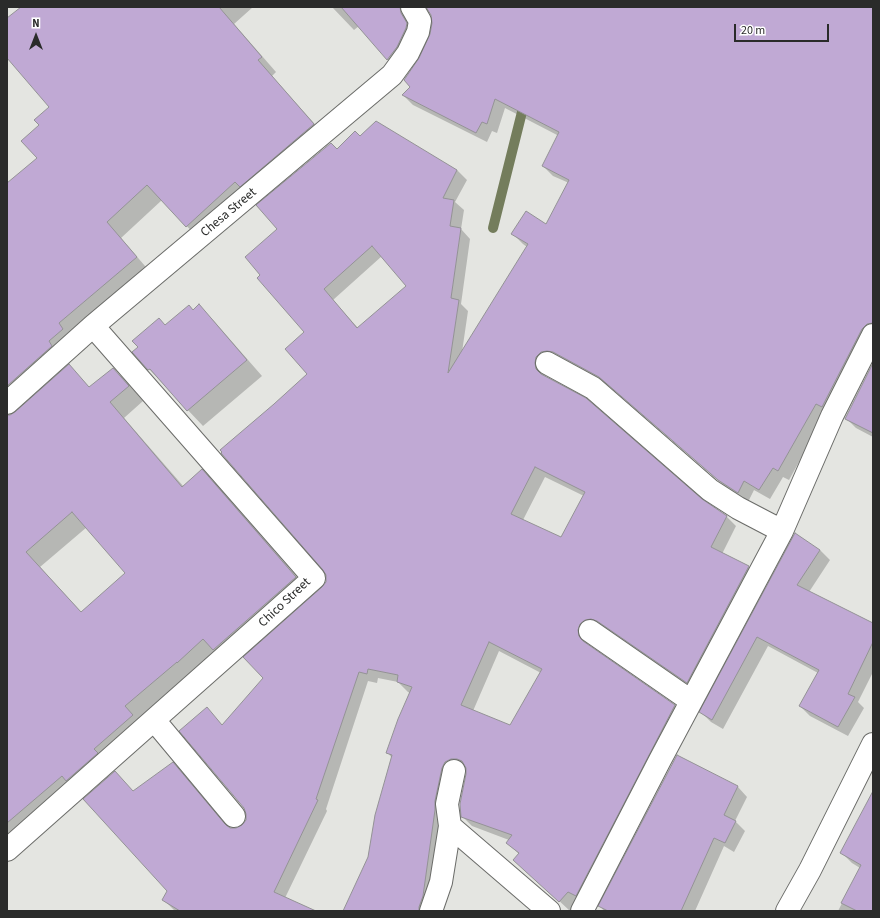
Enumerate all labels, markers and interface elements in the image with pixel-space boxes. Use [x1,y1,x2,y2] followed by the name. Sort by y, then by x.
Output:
[16,16,56,56] north arrow
[32,16,40,31] text: N
[736,16,831,42] scale bar
[741,22,765,39] text: 20 m
[198,185,260,241] street label: Chesa Street
[256,575,314,631] street label: Chico Street

